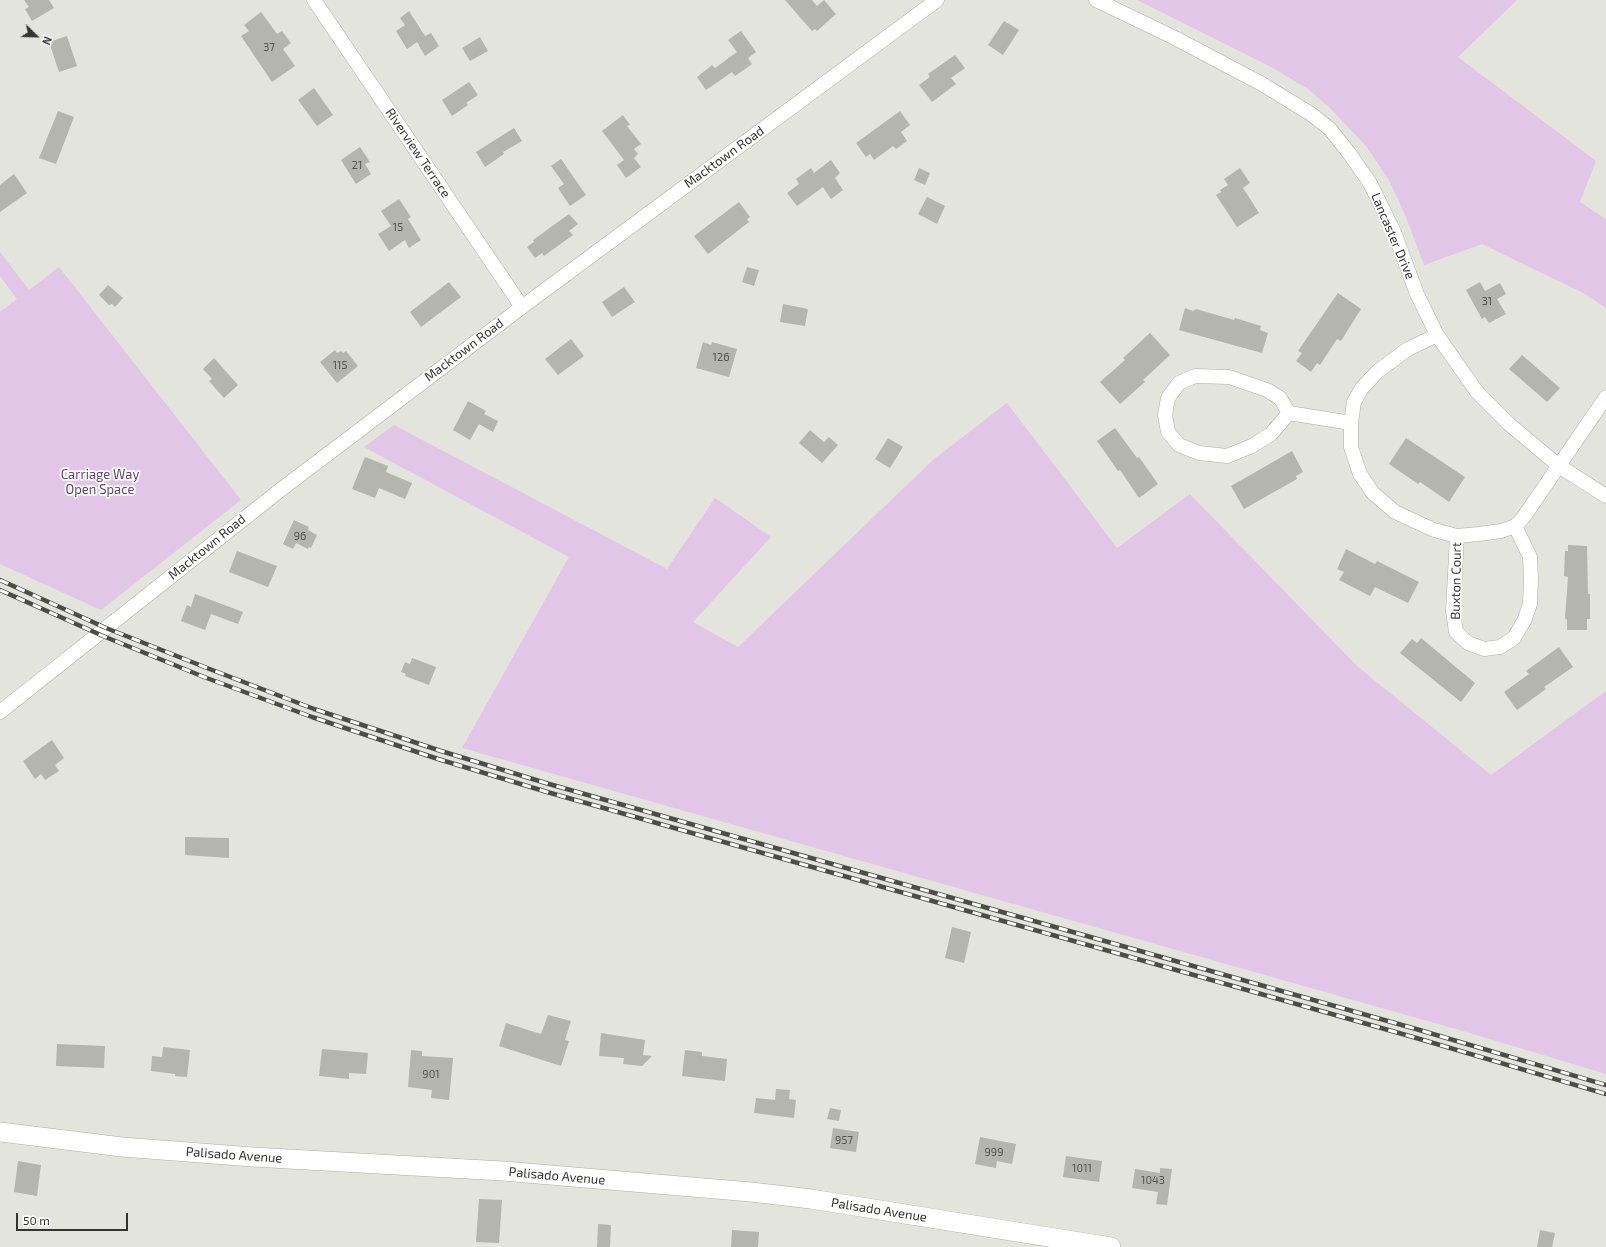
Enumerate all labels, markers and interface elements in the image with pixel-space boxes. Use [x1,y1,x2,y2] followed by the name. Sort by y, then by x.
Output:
[16,16,56,56] north arrow
[40,35,55,47] text: N
[263,40,275,54] house number: 37
[382,105,454,201] street label: Riverview Terrace
[681,123,767,191] street label: Macktown Road
[352,158,362,172] house number: 21
[1368,190,1418,282] street label: Lancaster Drive
[393,220,403,234] house number: 15
[1482,294,1492,308] house number: 31
[421,315,507,385] street label: Macktown Road
[713,350,729,364] house number: 126
[333,358,347,372] house number: 115
[61,467,139,498] park label: Carriage Way Open Space
[165,511,249,583] street label: Macktown Road
[294,529,306,543] house number: 96
[1448,542,1464,620] street label: Buxton Court
[422,1067,440,1081] house number: 901
[835,1133,853,1147] house number: 957
[185,1144,283,1166] street label: Palisado Avenue
[985,1145,1003,1159] house number: 999
[1072,1161,1092,1175] house number: 1011
[508,1164,606,1188] street label: Palisado Avenue
[1141,1173,1165,1187] house number: 1043
[830,1195,928,1225] street label: Palisado Avenue
[18,1205,130,1231] scale bar
[23,1213,50,1227] text: 50 m

